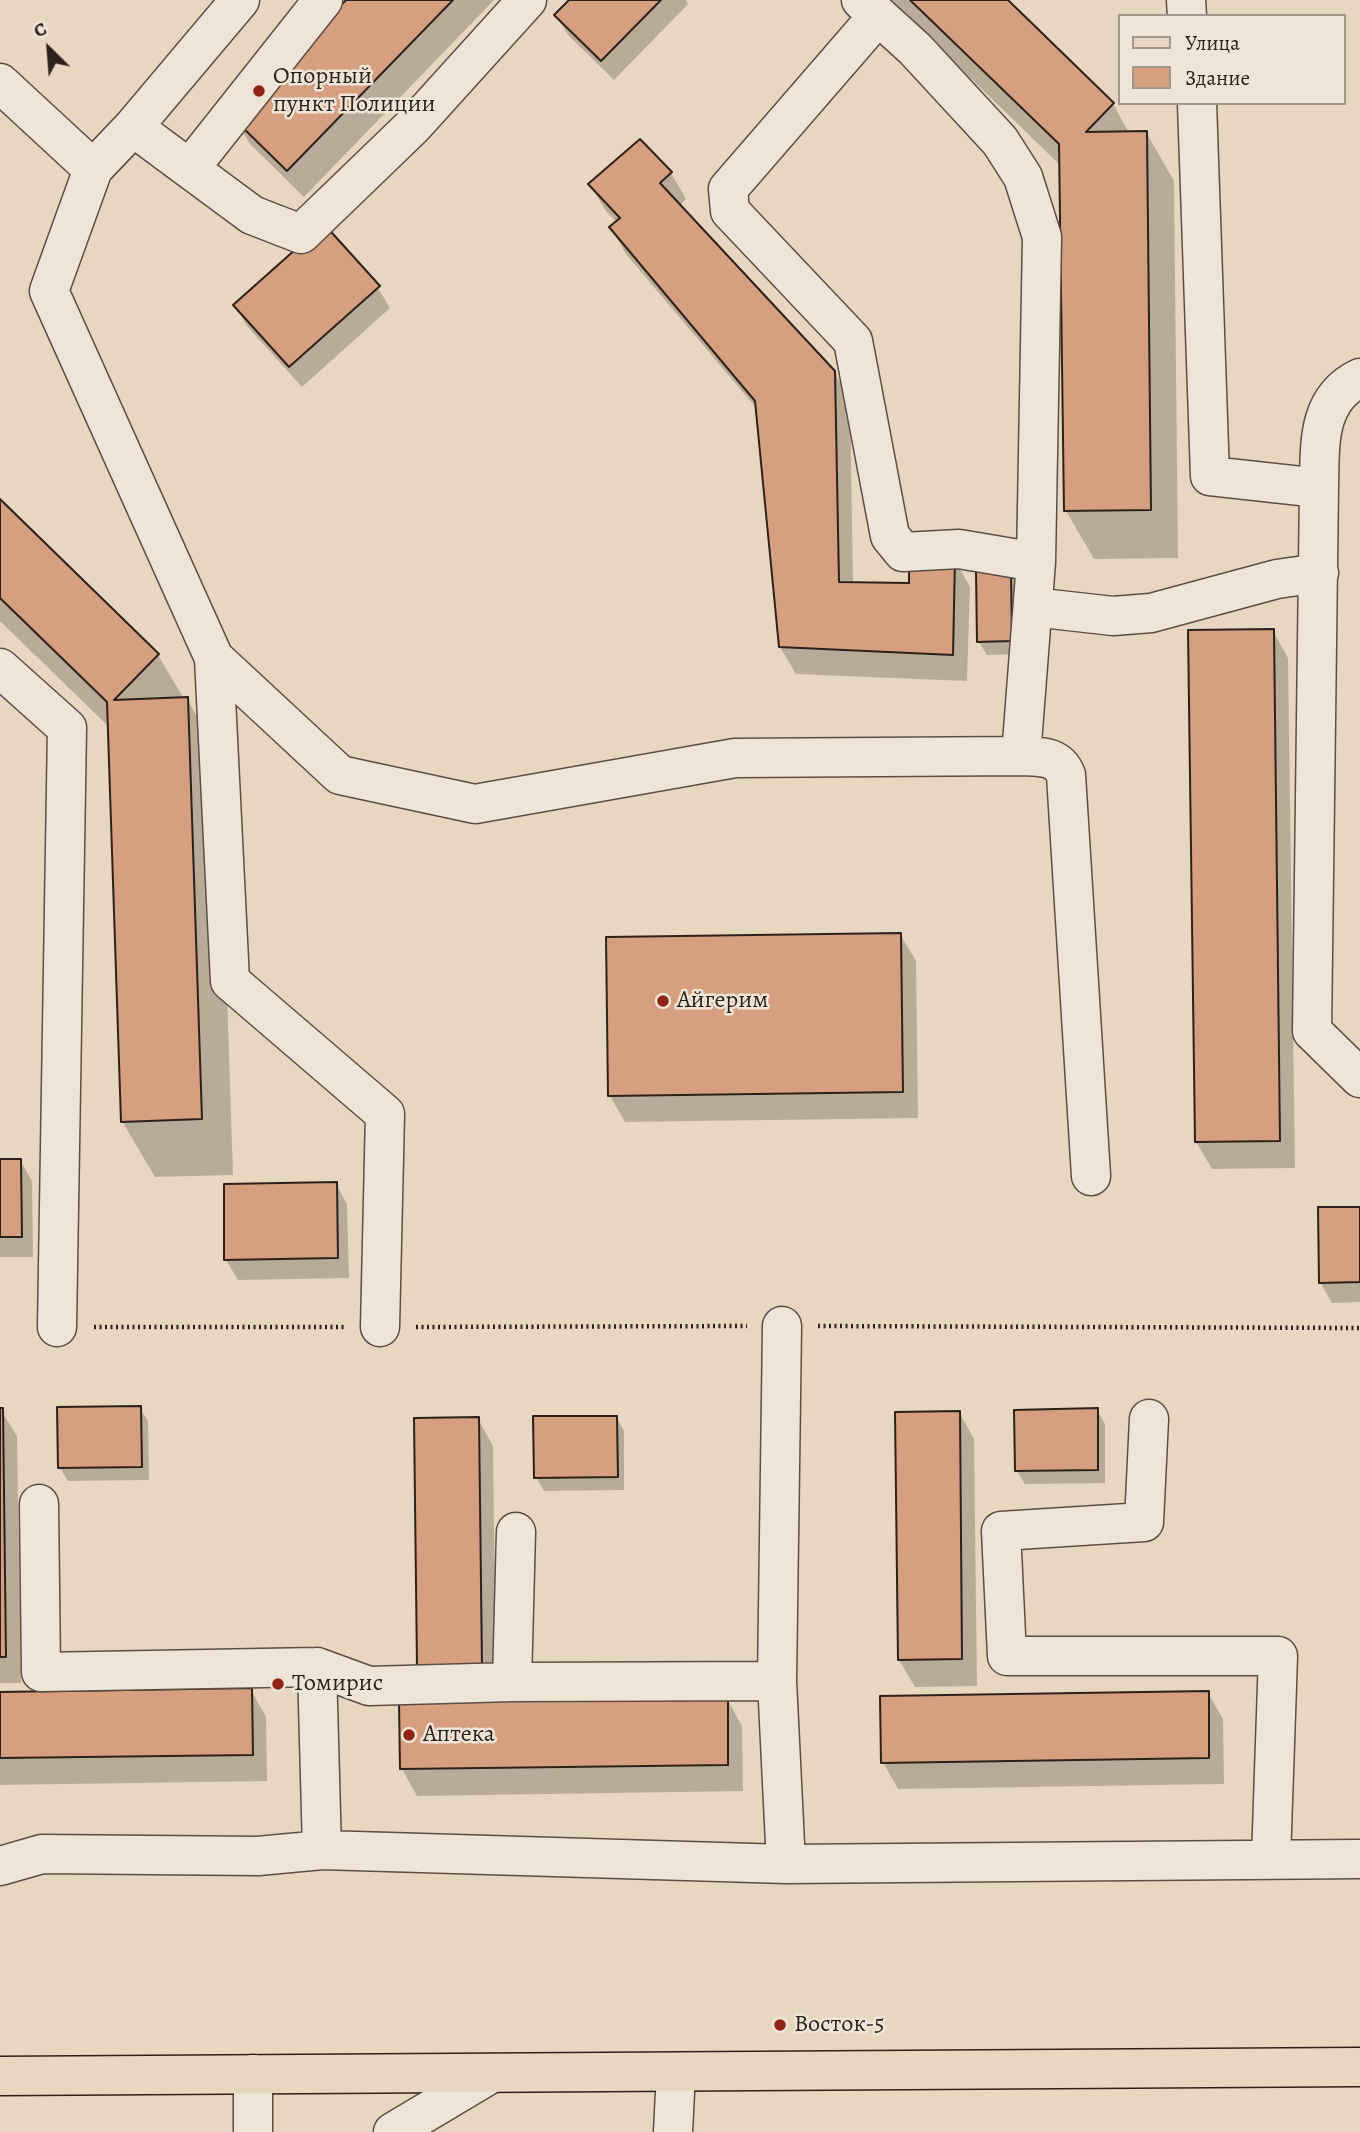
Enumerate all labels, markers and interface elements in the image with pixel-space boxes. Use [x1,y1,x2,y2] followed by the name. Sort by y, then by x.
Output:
[14,14,84,84] north arrow
[1118,14,1346,105] legend
[29,16,51,44] text: С
[1185,29,1240,57] text: Улица
[273,63,436,119] place label: Опорный пункт Полиции
[1185,64,1250,92] text: Здание
[251,83,267,99] marker: Опорный пункт Полиции
[677,987,768,1015] place label: Айгерим
[655,993,671,1009] marker: Айгерим
[292,1670,383,1698] place label: Томирис
[270,1676,286,1692] marker: Томирис
[423,1721,495,1749] place label: Аптека
[401,1727,417,1743] marker: Аптека
[794,2011,885,2039] place label: Восток-5
[772,2017,788,2033] marker: Восток-5

